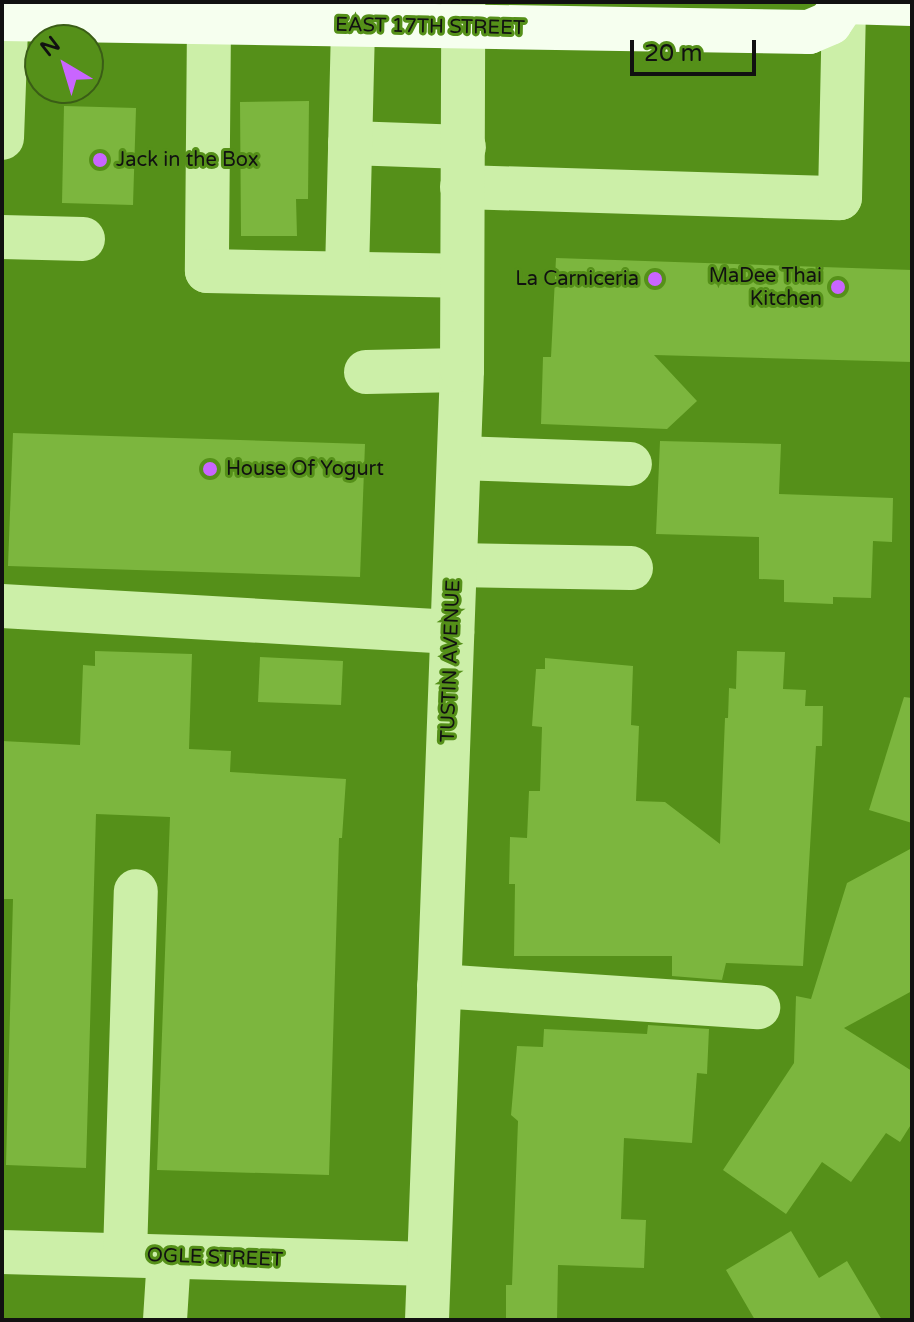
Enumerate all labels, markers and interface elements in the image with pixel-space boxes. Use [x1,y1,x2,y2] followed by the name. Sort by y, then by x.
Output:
[335,13,525,41] street label: EAST 17TH STREET
[24,24,104,104] north arrow
[634,24,760,74] scale bar
[35,31,65,62] text: N
[644,39,702,68] text: 20 m
[116,148,258,172] place label: Jack in the Box
[91,151,109,169] marker: Jack in the Box
[709,264,822,311] place label: MaDee Thai Kitchen
[515,267,639,291] place label: La Carniceria
[646,270,664,288] marker: La Carniceria
[829,278,847,296] marker: MaDee Thai Kitchen
[226,457,384,481] place label: House Of Yogurt
[201,460,219,478] marker: House Of Yogurt
[436,579,466,743] street label: TUSTIN AVENUE
[146,1244,284,1272] street label: OGLE STREET

